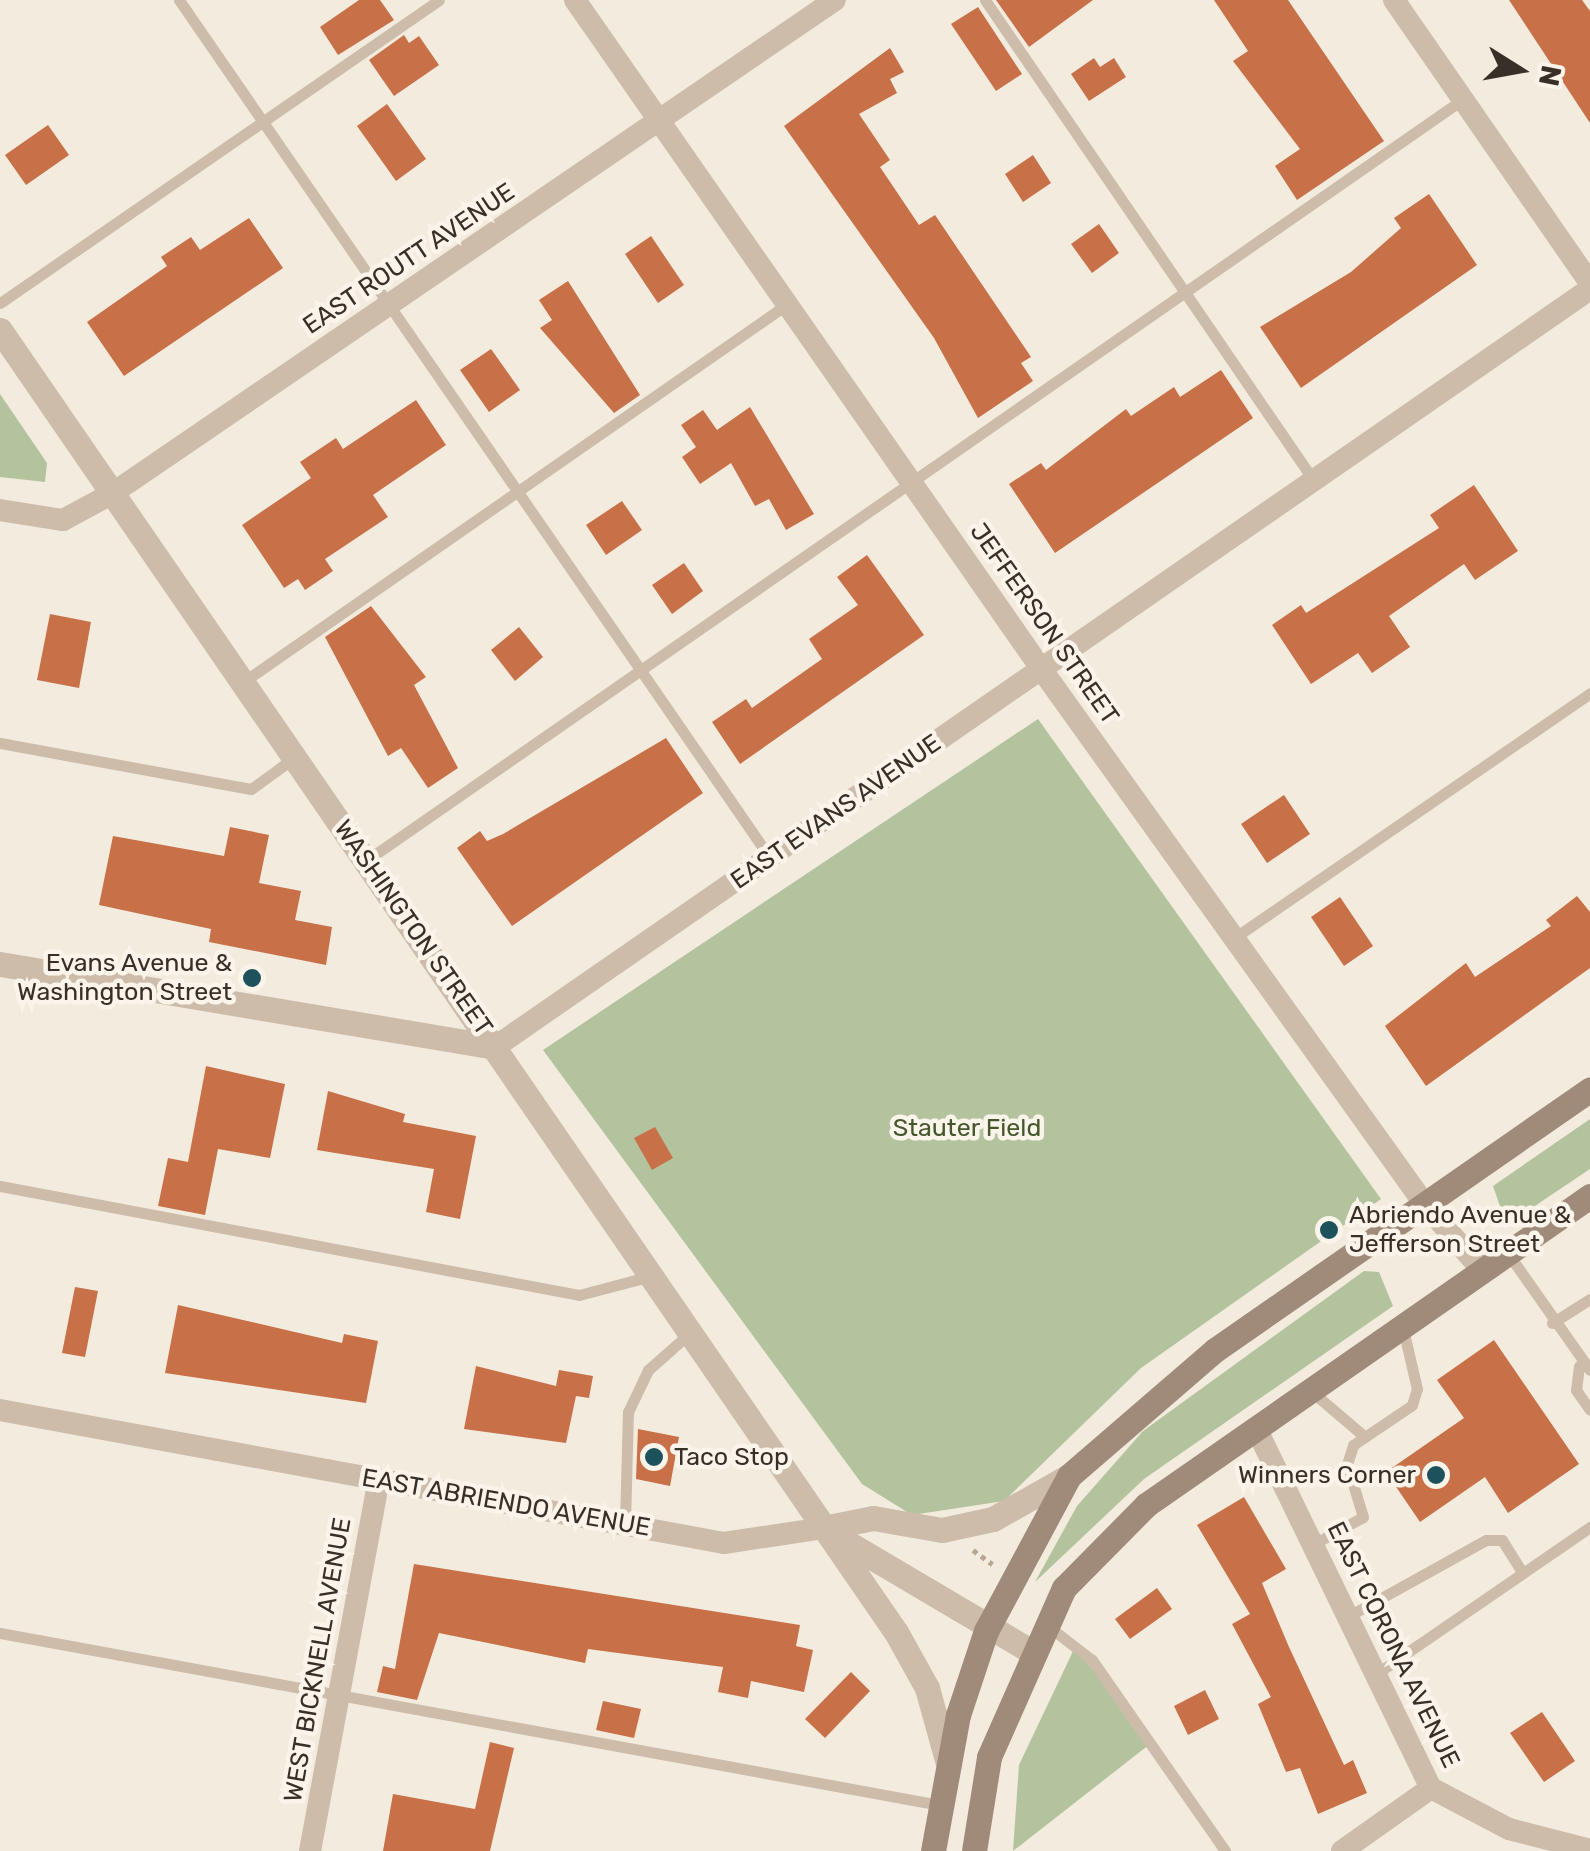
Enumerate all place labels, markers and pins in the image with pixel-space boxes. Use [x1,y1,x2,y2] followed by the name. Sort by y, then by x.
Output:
[17,949,232,1008] place label: Evans Avenue & Washington Street
[241,967,263,989] marker: Evans Avenue & Washington Street
[1349,1201,1572,1260] place label: Abriendo Avenue & Jefferson Street
[1318,1219,1340,1241] marker: Abriendo Avenue & Jefferson Street
[674,1442,789,1472] place label: Taco Stop
[643,1446,665,1468] marker: Taco Stop
[1238,1460,1416,1490] place label: Winners Corner
[1425,1464,1447,1486] marker: Winners Corner

